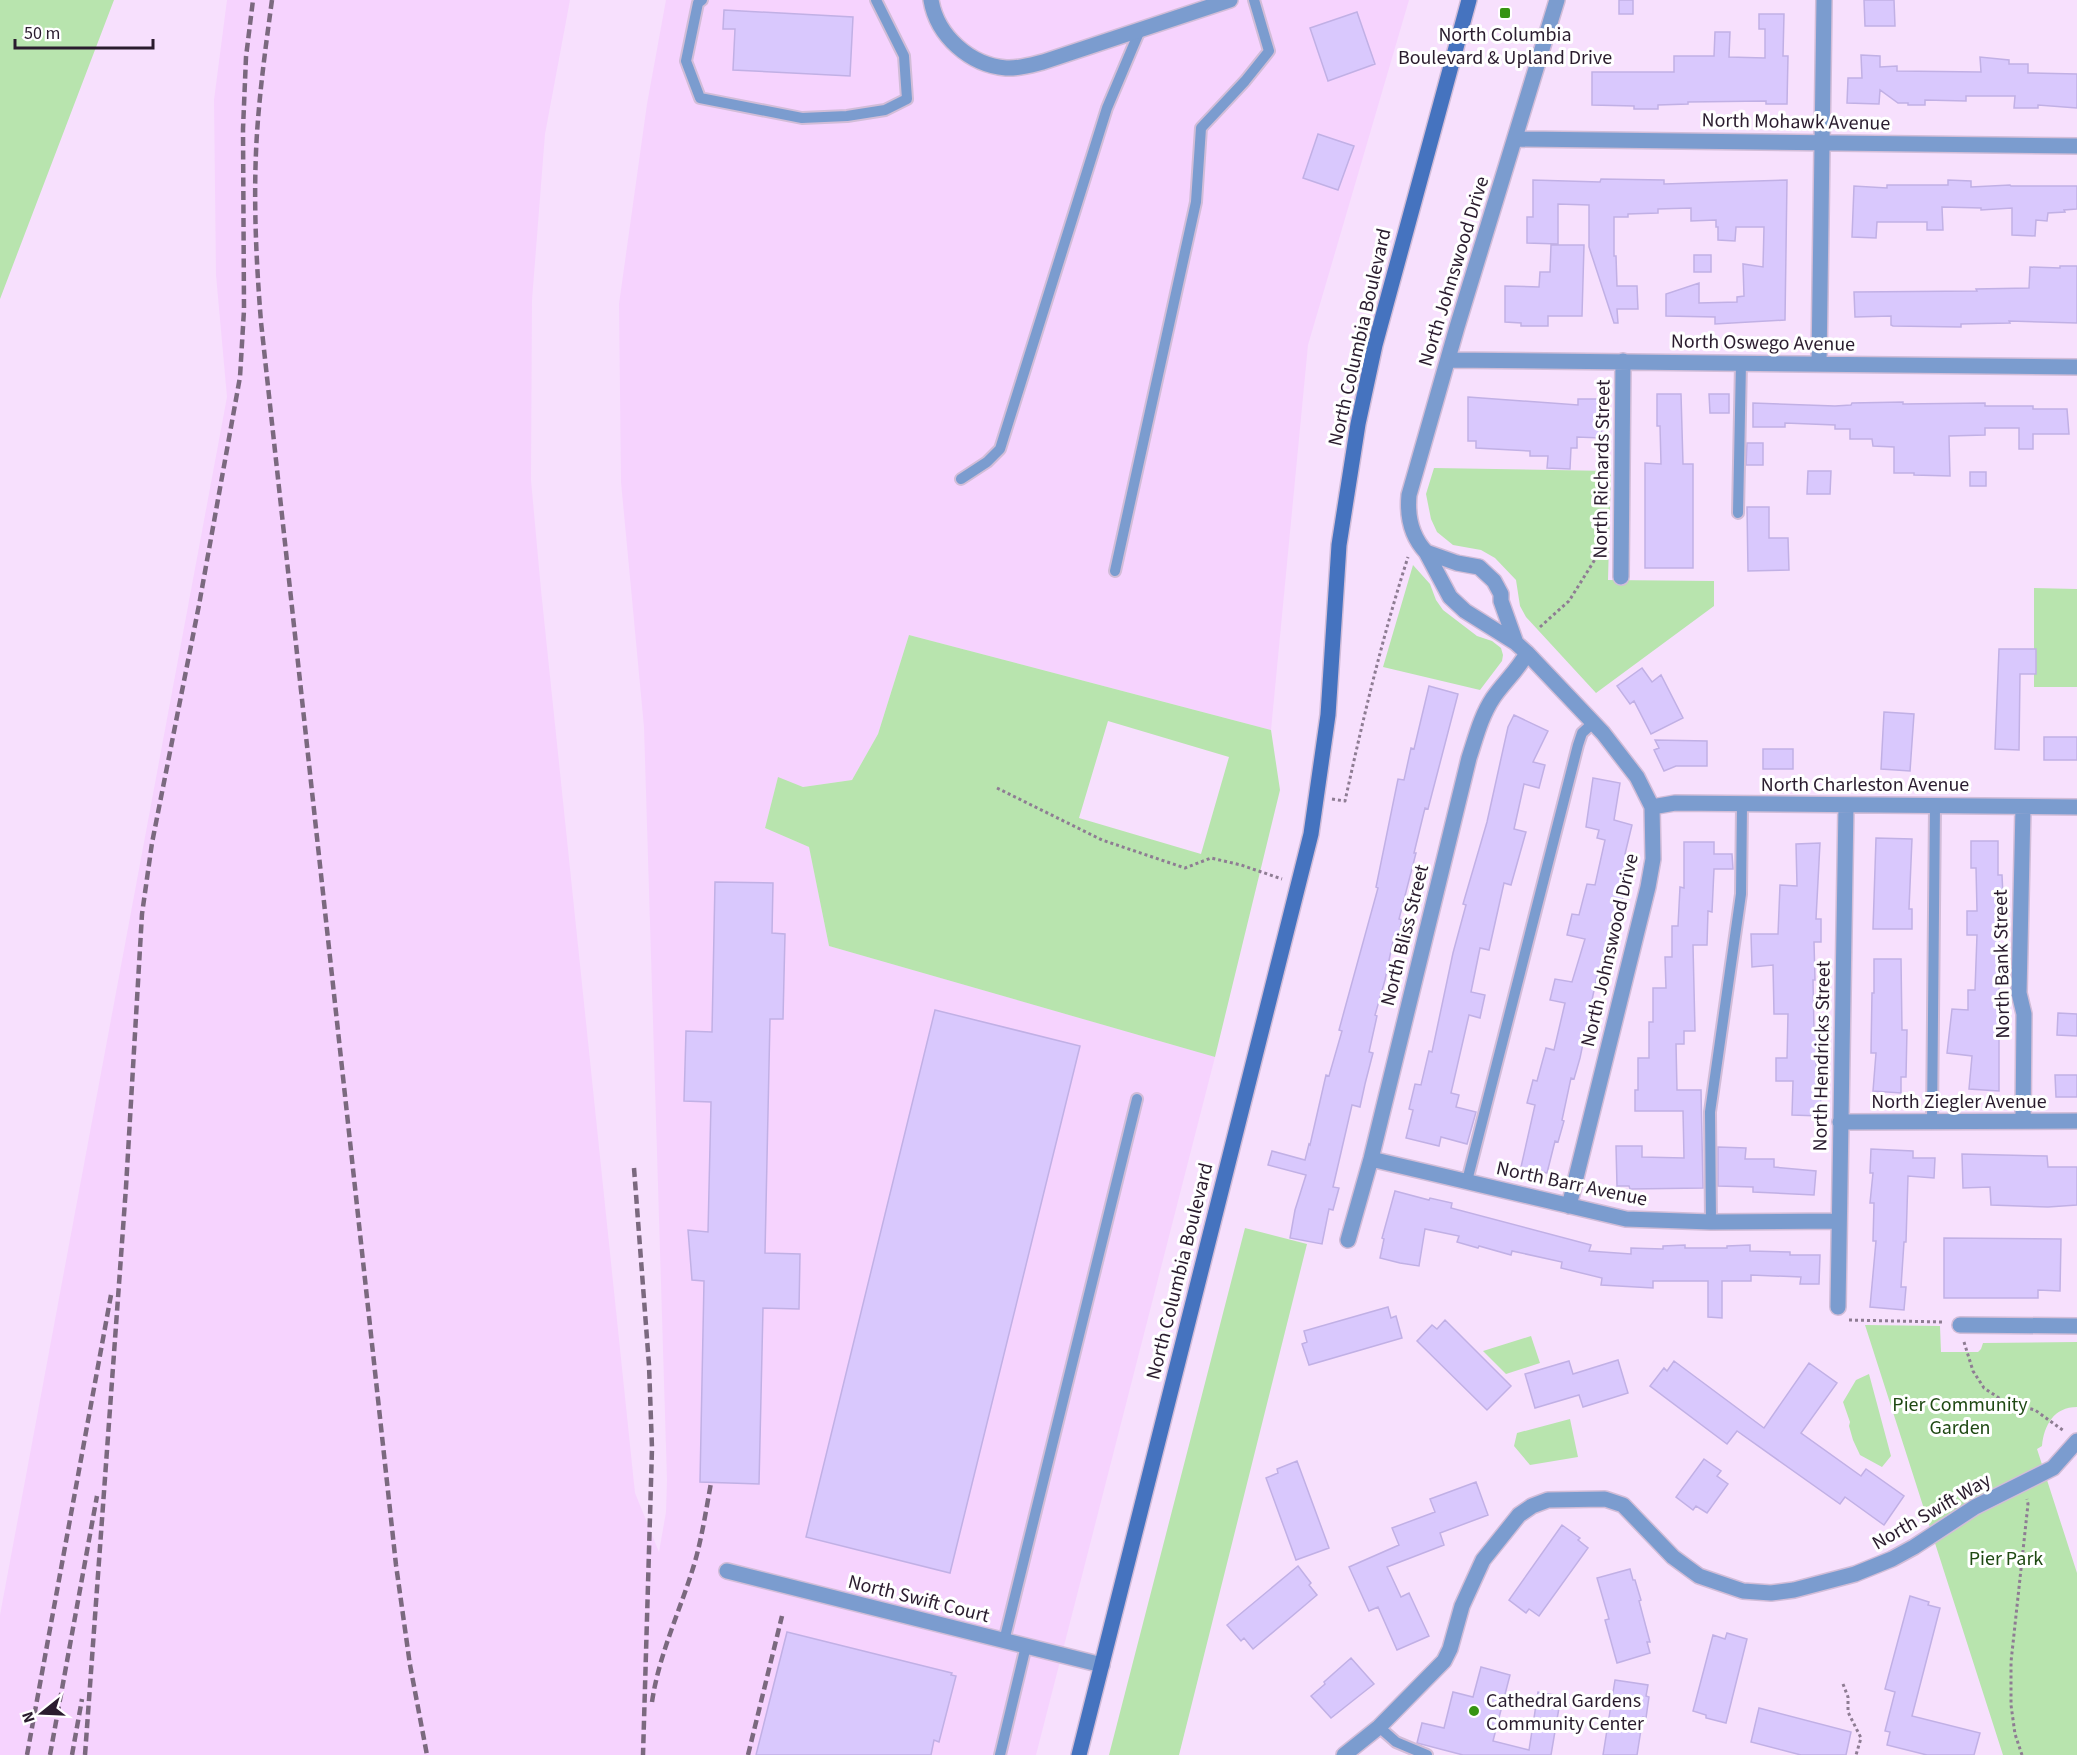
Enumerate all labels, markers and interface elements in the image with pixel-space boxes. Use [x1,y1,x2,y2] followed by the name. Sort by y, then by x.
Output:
[1498,6,1512,20] marker: North Columbia Boulevard & Upland Drive
[15,12,153,50] scale bar
[24,21,60,46] text: 50 m
[1398,21,1612,72] place label: North Columbia Boulevard & Upland Drive
[1701,106,1891,138] street label: North Mohawk Avenue
[1412,173,1496,370] street label: North Johnswood Drive
[1321,226,1399,449] street label: North Columbia Boulevard
[1671,327,1855,359] street label: North Oswego Avenue
[1586,379,1618,559] street label: North Richards Street
[1761,771,1969,799] street label: North Charleston Avenue
[1574,851,1646,1050] street label: North Johnswood Drive
[1374,861,1436,1009] street label: North Bliss Street
[1987,889,2017,1039] street label: North Bank Street
[1806,960,1838,1152] street label: North Hendricks Street
[1871,1088,2047,1116] street label: North Ziegler Avenue
[1494,1154,1650,1214] street label: North Barr Avenue
[1139,1160,1220,1383] street label: North Columbia Boulevard
[1892,1391,2028,1442] park label: Pier Community Garden
[1867,1466,1997,1557] street label: North Swift Way
[1969,1545,2043,1573] park label: Pier Park
[845,1568,993,1630] street label: North Swift Court
[12,1683,72,1743] north arrow
[1486,1687,1644,1738] place label: Cathedral Gardens Community Center
[1467,1704,1481,1718] marker: Cathedral Gardens Community Center
[17,1709,41,1726] text: N

